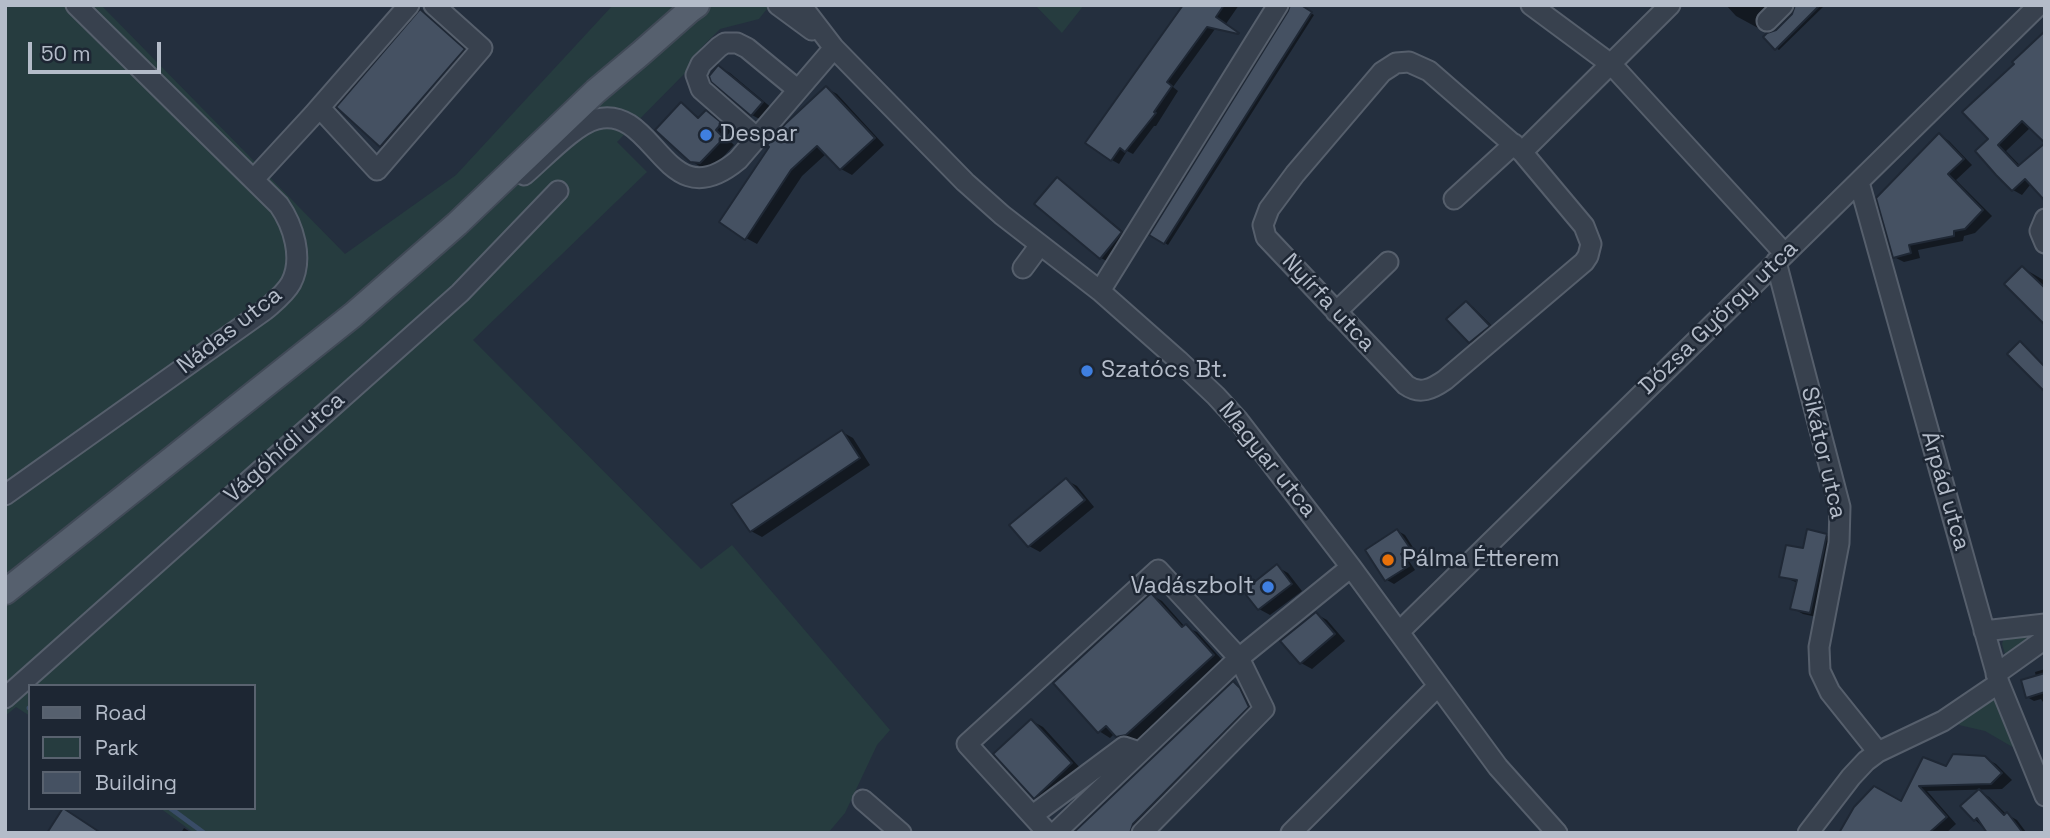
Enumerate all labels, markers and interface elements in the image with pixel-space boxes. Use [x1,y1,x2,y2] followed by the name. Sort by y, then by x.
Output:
[32,28,164,72] scale bar
[41,40,91,67] text: 50 m
[720,121,798,149] place label: Despar
[698,127,714,143] marker: Despar
[1634,235,1804,401] street label: Dózsa György utca
[1276,248,1380,358] street label: Nyírfa utca
[172,282,288,380] street label: Nádas utca
[1101,357,1227,385] place label: Szatócs Bt.
[1079,363,1095,379] marker: Szatócs Bt.
[1794,384,1852,522] street label: Sikátor utca
[219,387,351,509] street label: Vágóhídi utca
[1212,397,1322,523] street label: Magyar utca
[1915,428,1975,554] street label: Árpád utca
[1402,546,1560,574] place label: Pálma Étterem
[1380,552,1396,568] marker: Pálma Étterem
[1130,573,1254,601] place label: Vadászbolt
[1260,579,1276,595] marker: Vadászbolt
[28,684,256,810] legend
[95,699,147,726] text: Road
[95,734,139,761] text: Park
[95,769,177,796] text: Building

